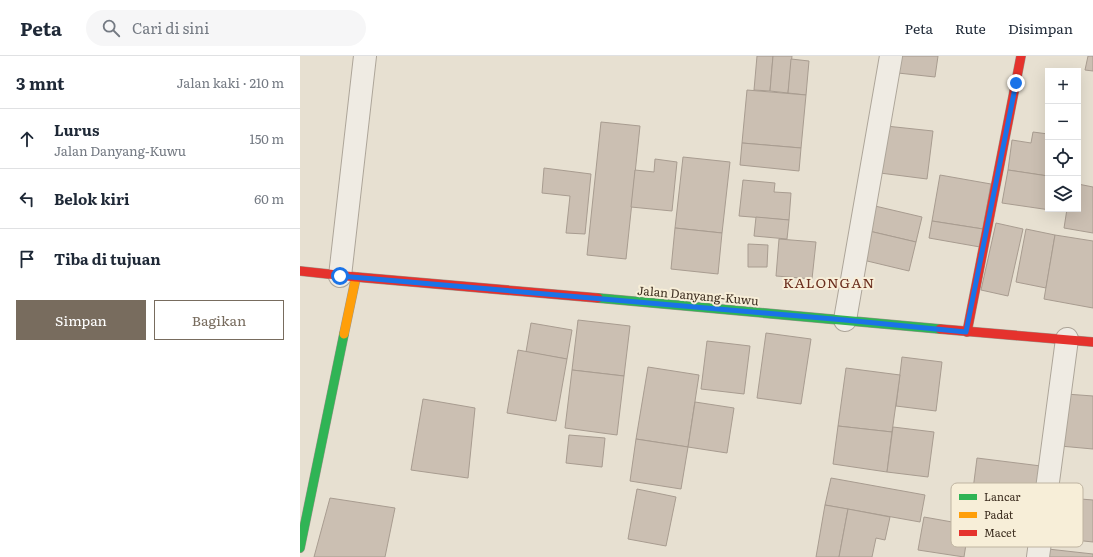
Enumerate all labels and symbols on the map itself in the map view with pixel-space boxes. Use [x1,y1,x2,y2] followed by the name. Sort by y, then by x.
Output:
[1007,74,1025,92] route end
[331,267,349,285] route start
[783,272,875,292] district label: KALONGAN
[636,281,760,309] street label: Jalan Danyang-Kuwu
[951,483,1083,547] legend
[984,488,1021,504] text: Lancar
[984,506,1014,522] text: Padat
[984,524,1017,540] text: Macet

